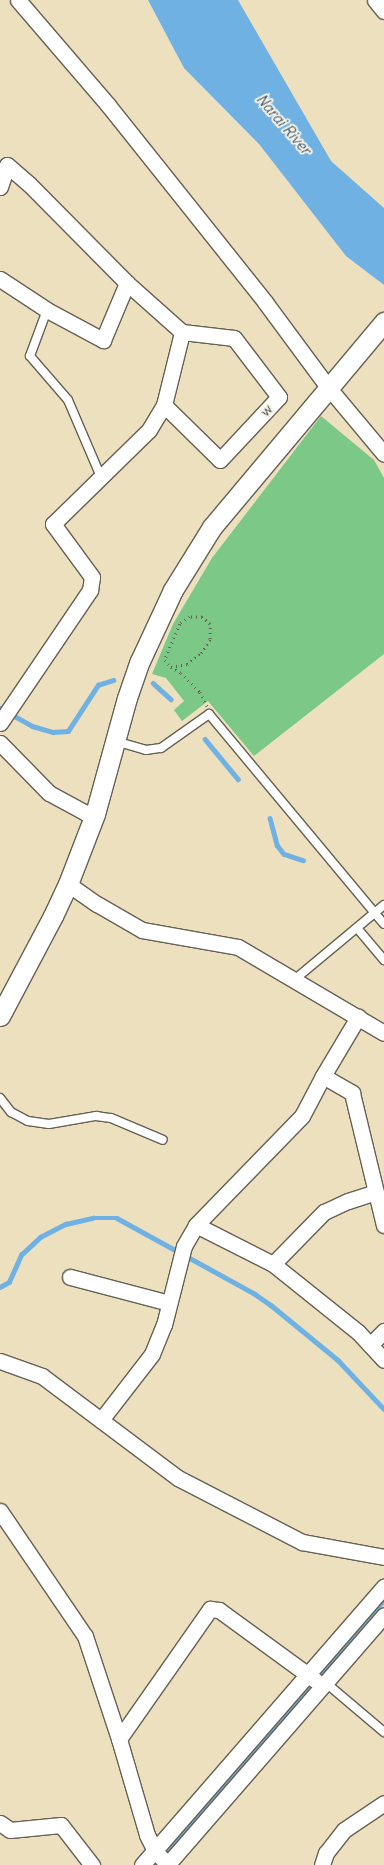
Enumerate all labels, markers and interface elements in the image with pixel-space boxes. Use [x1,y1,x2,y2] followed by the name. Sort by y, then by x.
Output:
[253,90,315,158] water label: Narai River
[255,399,277,421] street label: ｗ

